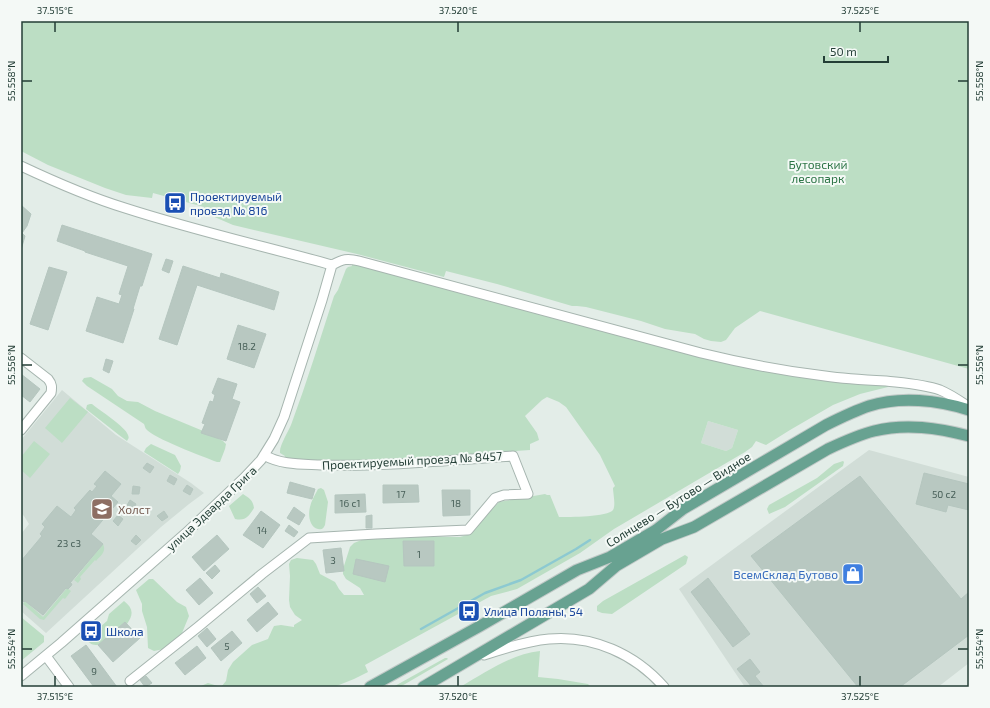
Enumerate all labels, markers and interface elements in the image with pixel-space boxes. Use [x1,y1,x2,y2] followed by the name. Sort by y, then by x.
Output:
[37,4,74,16] text: 37.515°E
[439,4,478,16] text: 37.520°E
[841,4,879,16] text: 37.525°E
[824,38,888,64] scale bar
[830,44,857,58] text: 50 m
[5,61,17,101] text: 55.558°N
[973,61,985,101] text: 55.558°N
[788,157,848,185] park label: Бутовский лесопарк
[190,189,282,217] place label: Проектируемый проезд № 816
[162,190,188,216] bus stop icon: Проектируемый проезд № 816
[238,340,256,352] house number: 18.2
[5,345,17,385] text: 55.556°N
[973,345,985,385] text: 55.556°N
[322,448,502,473] street label: Проектируемый проезд № 8457
[603,449,753,550] street label: Солнцево — Бутово — Видное
[163,463,260,554] street label: улица Эдварда Грига
[396,488,406,500] house number: 17
[932,488,956,500] house number: 50 с2
[89,496,115,522] school or university icon: Холст
[340,497,360,509] house number: 16 с1
[451,497,461,509] house number: 18
[118,502,151,516] place label: Холст
[257,524,267,536] house number: 14
[57,537,81,549] house number: 23 с3
[417,548,421,560] house number: 1
[330,554,336,566] house number: 3
[840,561,866,587] shop icon: ВсемСклад Бутово
[733,567,838,582] place label: ВсемСклад Бутово
[456,598,482,624] bus stop icon: Улица Поляны, 54
[484,604,583,618] place label: Улица Поляны, 54
[78,618,104,644] bus stop icon: Школа
[106,624,144,638] place label: Школа
[5,629,17,669] text: 55.554°N
[973,629,985,669] text: 55.554°N
[224,640,230,652] house number: 5
[91,665,97,677] house number: 9
[37,690,74,702] text: 37.515°E
[439,690,478,702] text: 37.520°E
[841,690,879,702] text: 37.525°E

